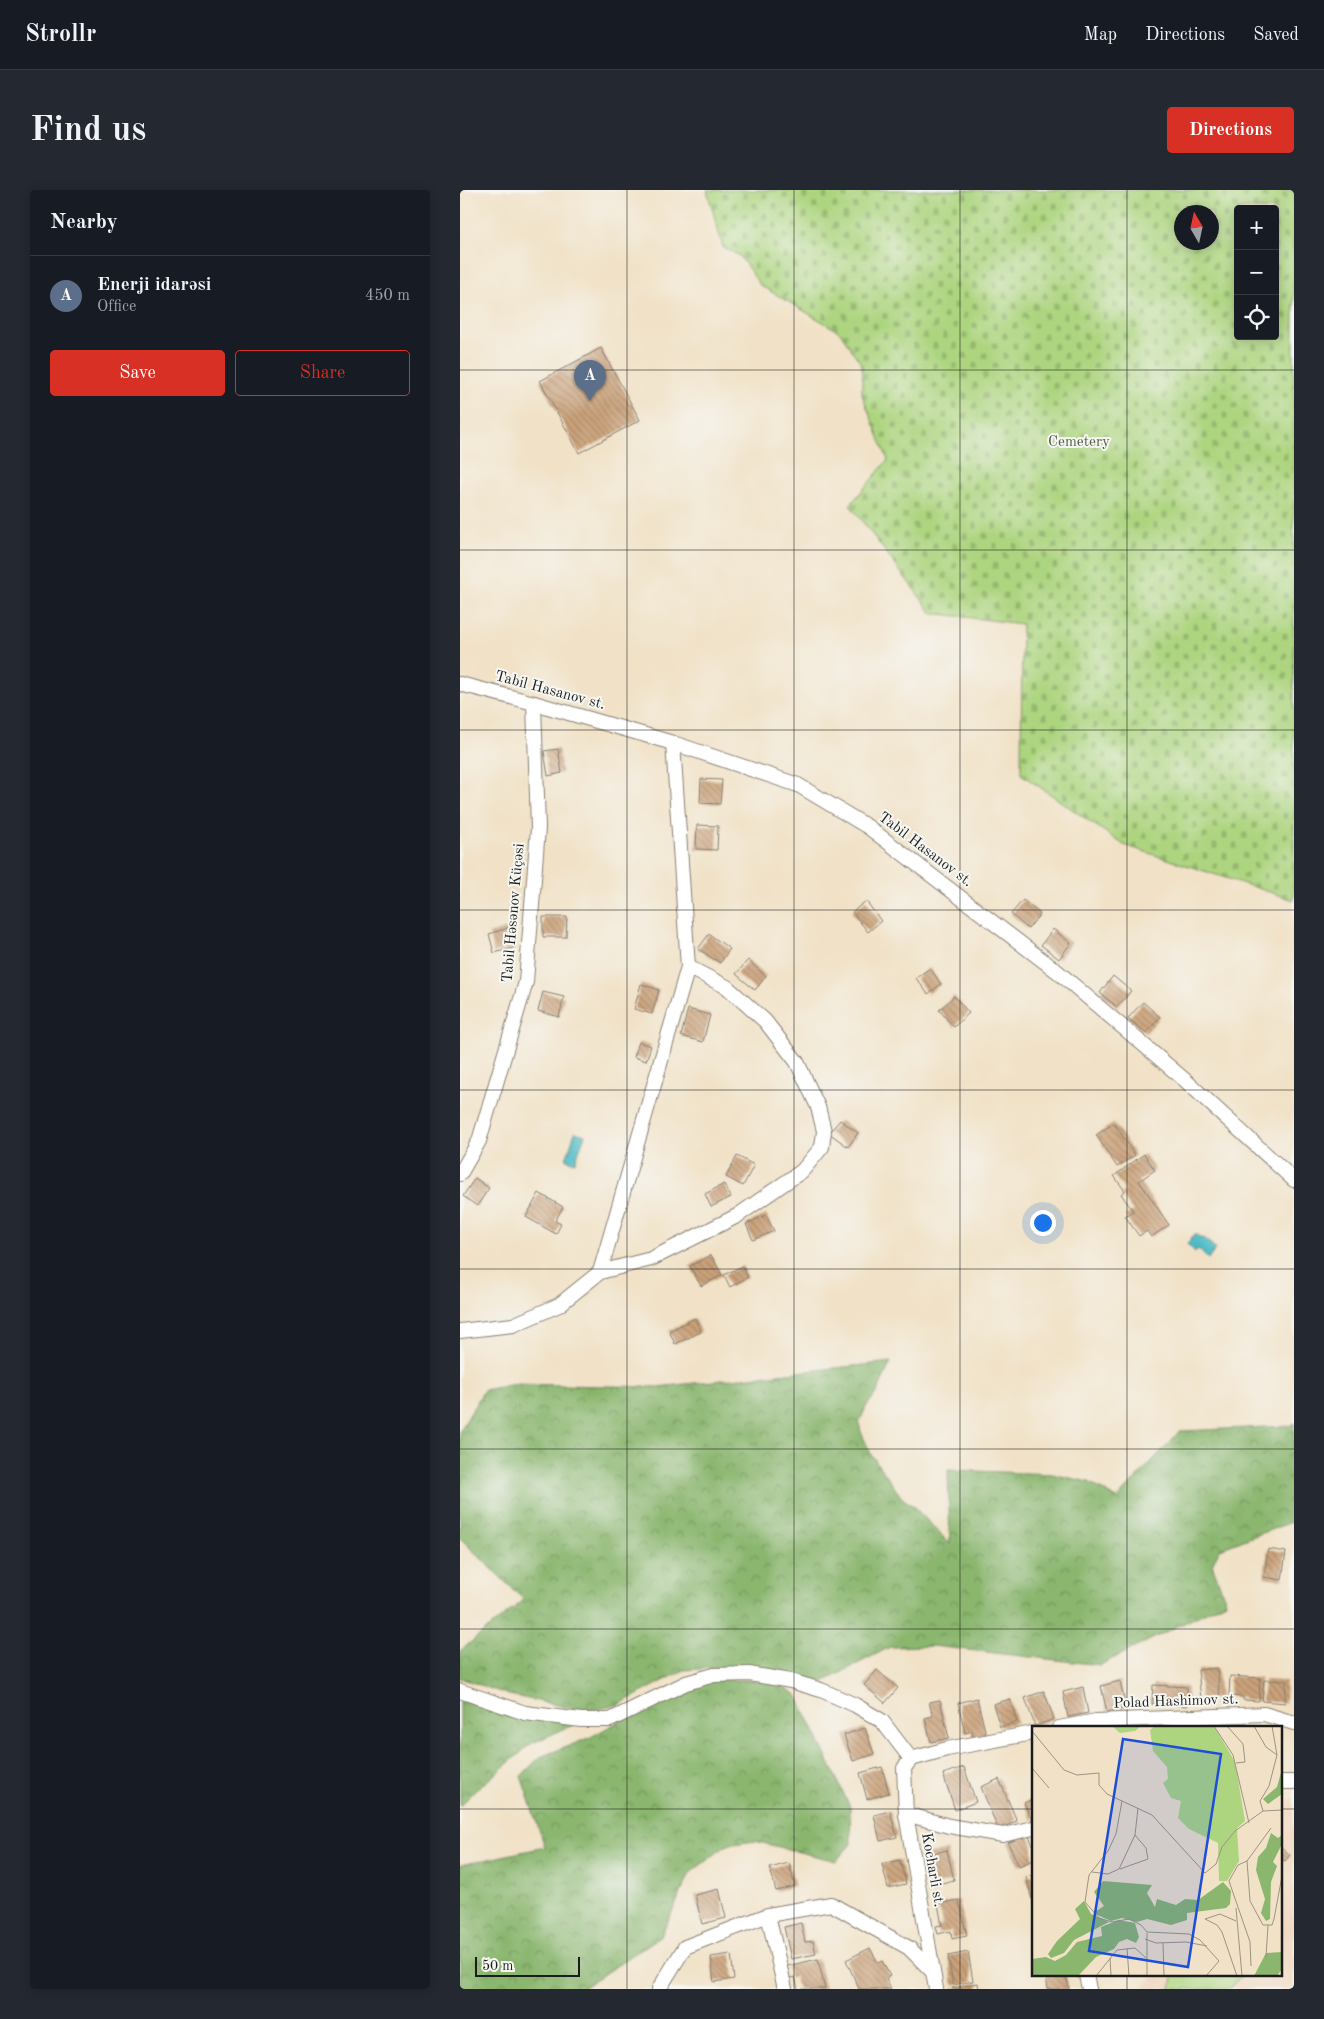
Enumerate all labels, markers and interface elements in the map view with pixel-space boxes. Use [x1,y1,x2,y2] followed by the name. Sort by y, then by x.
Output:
[25,23,96,47] text: Strollr
[1084,26,1117,44] text: Map
[1145,26,1225,44] text: Directions
[1253,26,1299,44] text: Saved
[1167,107,1294,153] button: Directions
[30,113,146,148] text: Find us
[1174,205,1219,250] north arrow
[1234,205,1279,340] map controls
[1234,205,1279,250] button: +
[50,212,118,233] text: Nearby
[1234,250,1279,295] button: −
[97,276,211,295] text: Enerji idarəsi
[60,288,72,304] text: A
[365,288,410,304] text: 450 m
[1234,295,1279,340] button: locate
[97,299,136,315] text: Office
[50,350,225,396] button: Save
[235,350,410,396] button: Share
[574,360,606,401] pin: A
[1048,435,1110,450] park label: Cemetery
[493,669,607,713] street label: Tabil Hasanov st.
[875,810,975,890] street label: Tabil Hasanov st.
[500,843,528,983] street label: Tabil Həsənov Küçəsi
[1030,1210,1056,1236] your location
[1113,1692,1239,1712] street label: Polad Hashimov st.
[1032,1726,1282,1976] inset map
[918,1832,946,1908] street label: Kocharli st.
[475,1954,580,1977] scale bar
[482,1959,513,1973] text: 50 m

